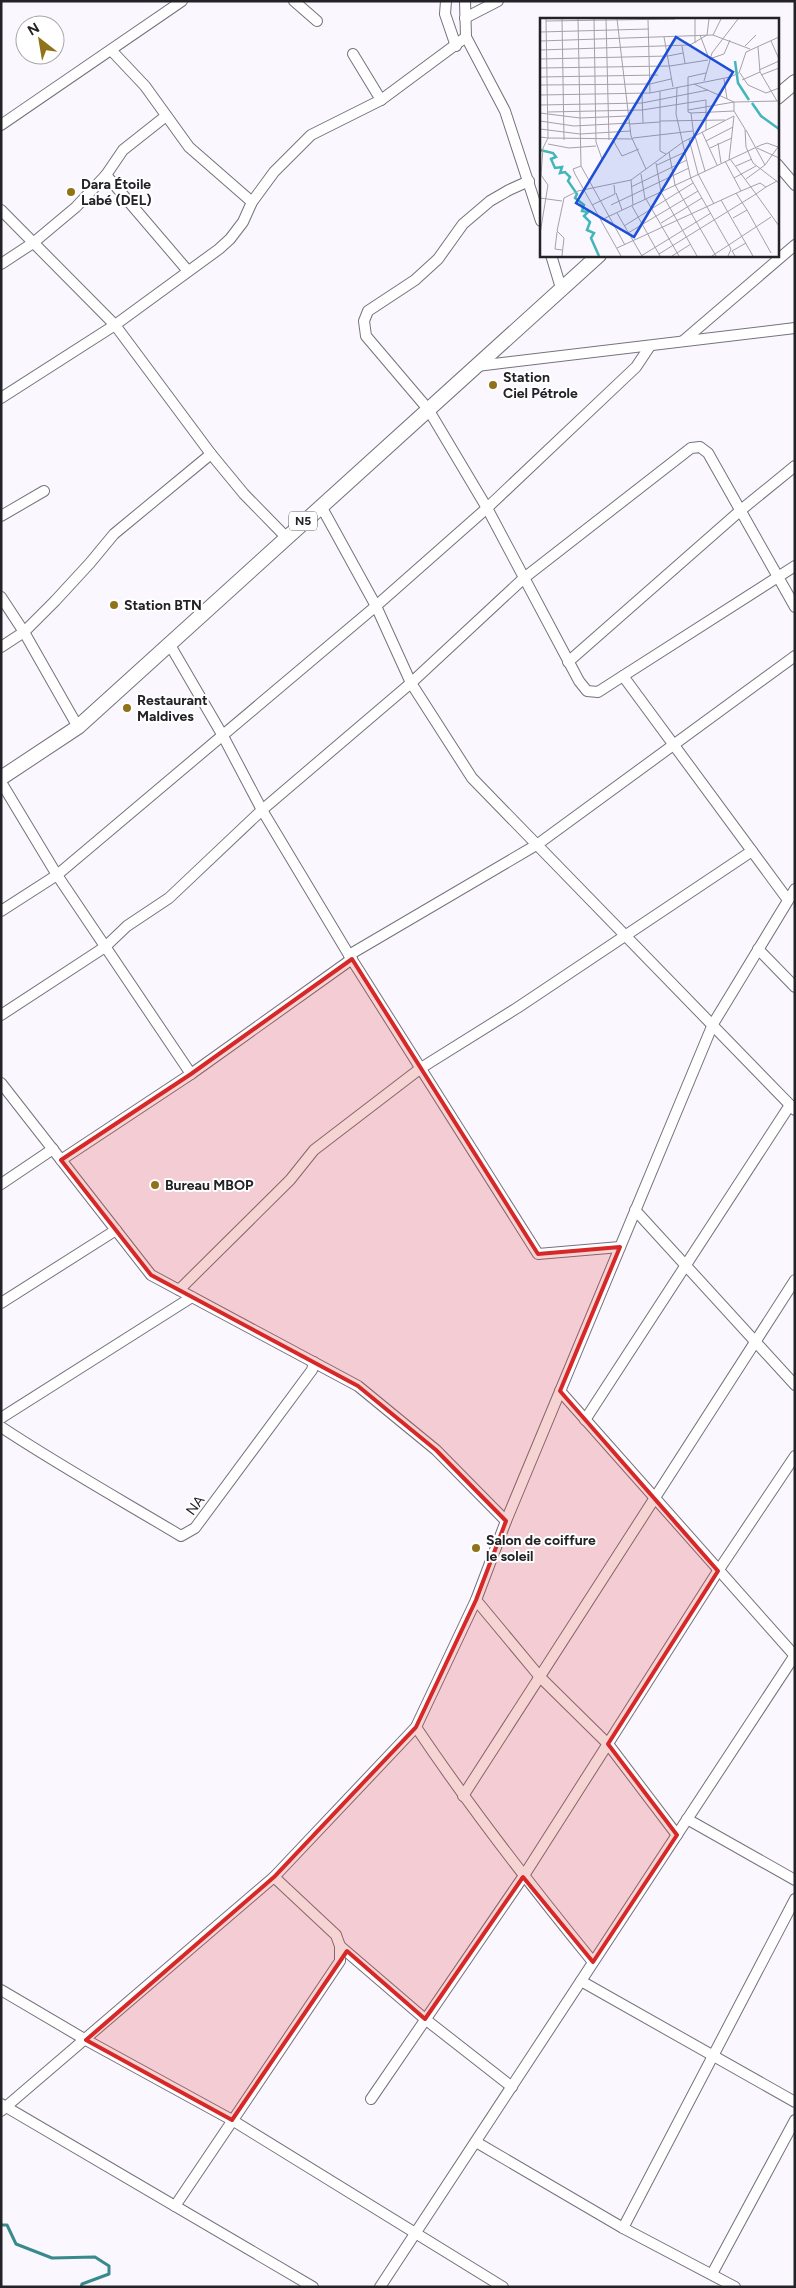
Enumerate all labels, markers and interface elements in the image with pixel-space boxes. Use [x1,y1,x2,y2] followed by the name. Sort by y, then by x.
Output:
[15,15,65,65] north arrow
[540,18,778,256] inset map
[25,19,43,39] text: N
[81,176,152,209] place label: Dara Étoile Labé (DEL)
[65,186,77,198] marker: Dara Étoile Labé (DEL)
[503,369,578,402] place label: Station Ciel Pétrole
[487,379,499,391] marker: Station Ciel Pétrole
[289,512,317,530] road number: N5
[124,597,202,614] place label: Station BTN
[108,599,120,611] marker: Station BTN
[137,692,208,725] place label: Restaurant Maldives
[121,702,133,714] marker: Restaurant Maldives
[165,1177,254,1194] place label: Bureau MBOP
[149,1179,161,1191] marker: Bureau MBOP
[183,1492,209,1519] street label: NA
[486,1532,596,1565] place label: Salon de coiffure le soleil
[470,1542,482,1554] marker: Salon de coiffure le soleil

